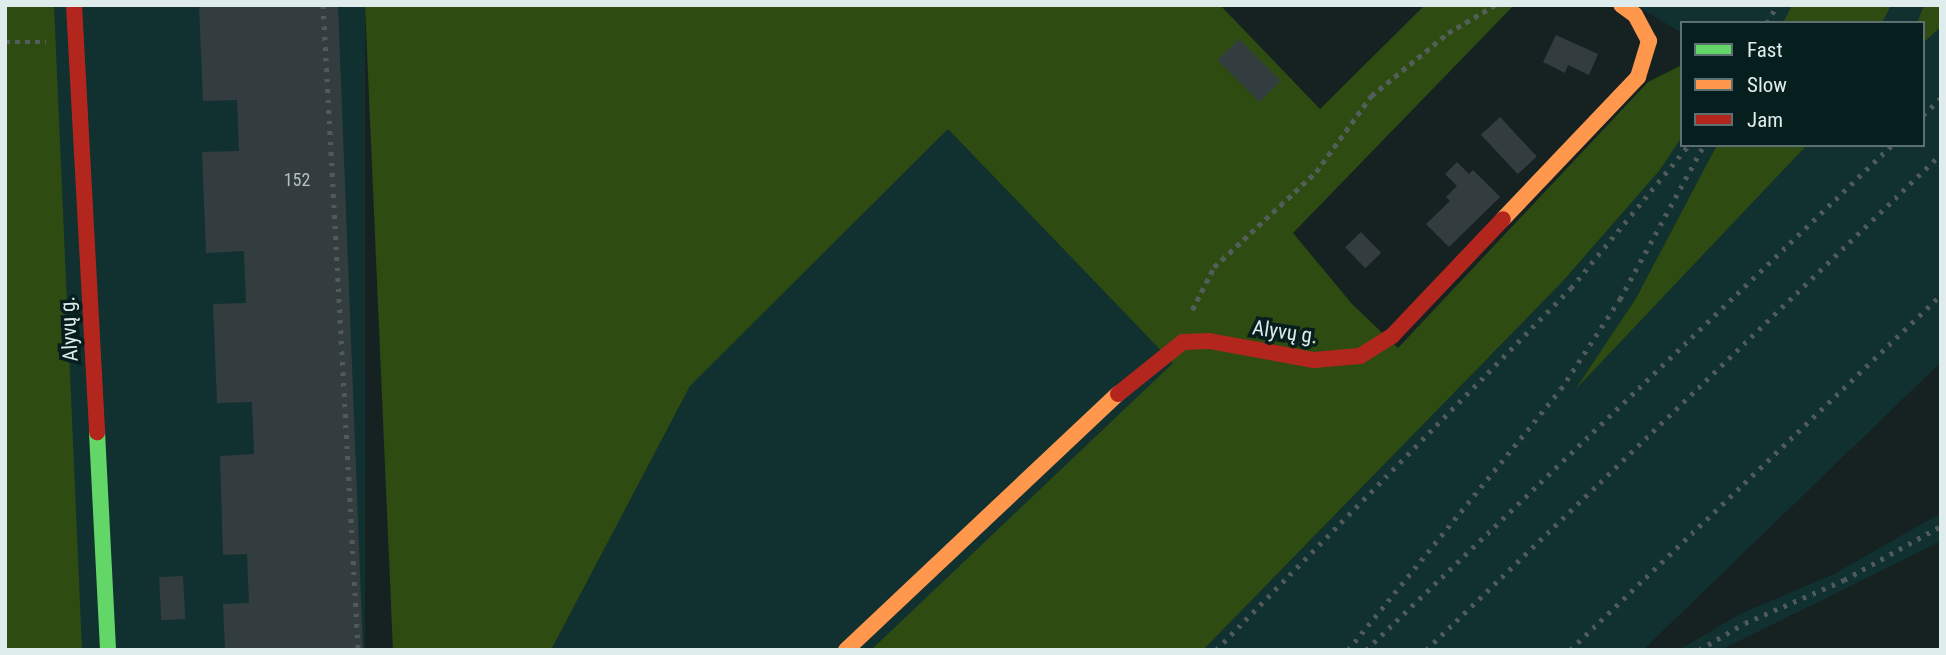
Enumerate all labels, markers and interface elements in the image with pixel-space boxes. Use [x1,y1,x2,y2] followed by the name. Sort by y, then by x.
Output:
[1680,21,1925,147] legend
[1747,38,1783,62] text: Fast
[1747,73,1787,97] text: Slow
[1747,108,1783,132] text: Jam
[284,169,310,191] house number: 152
[55,296,83,362] street label: Alyvų g.
[1251,315,1319,349] street label: Alyvų g.

